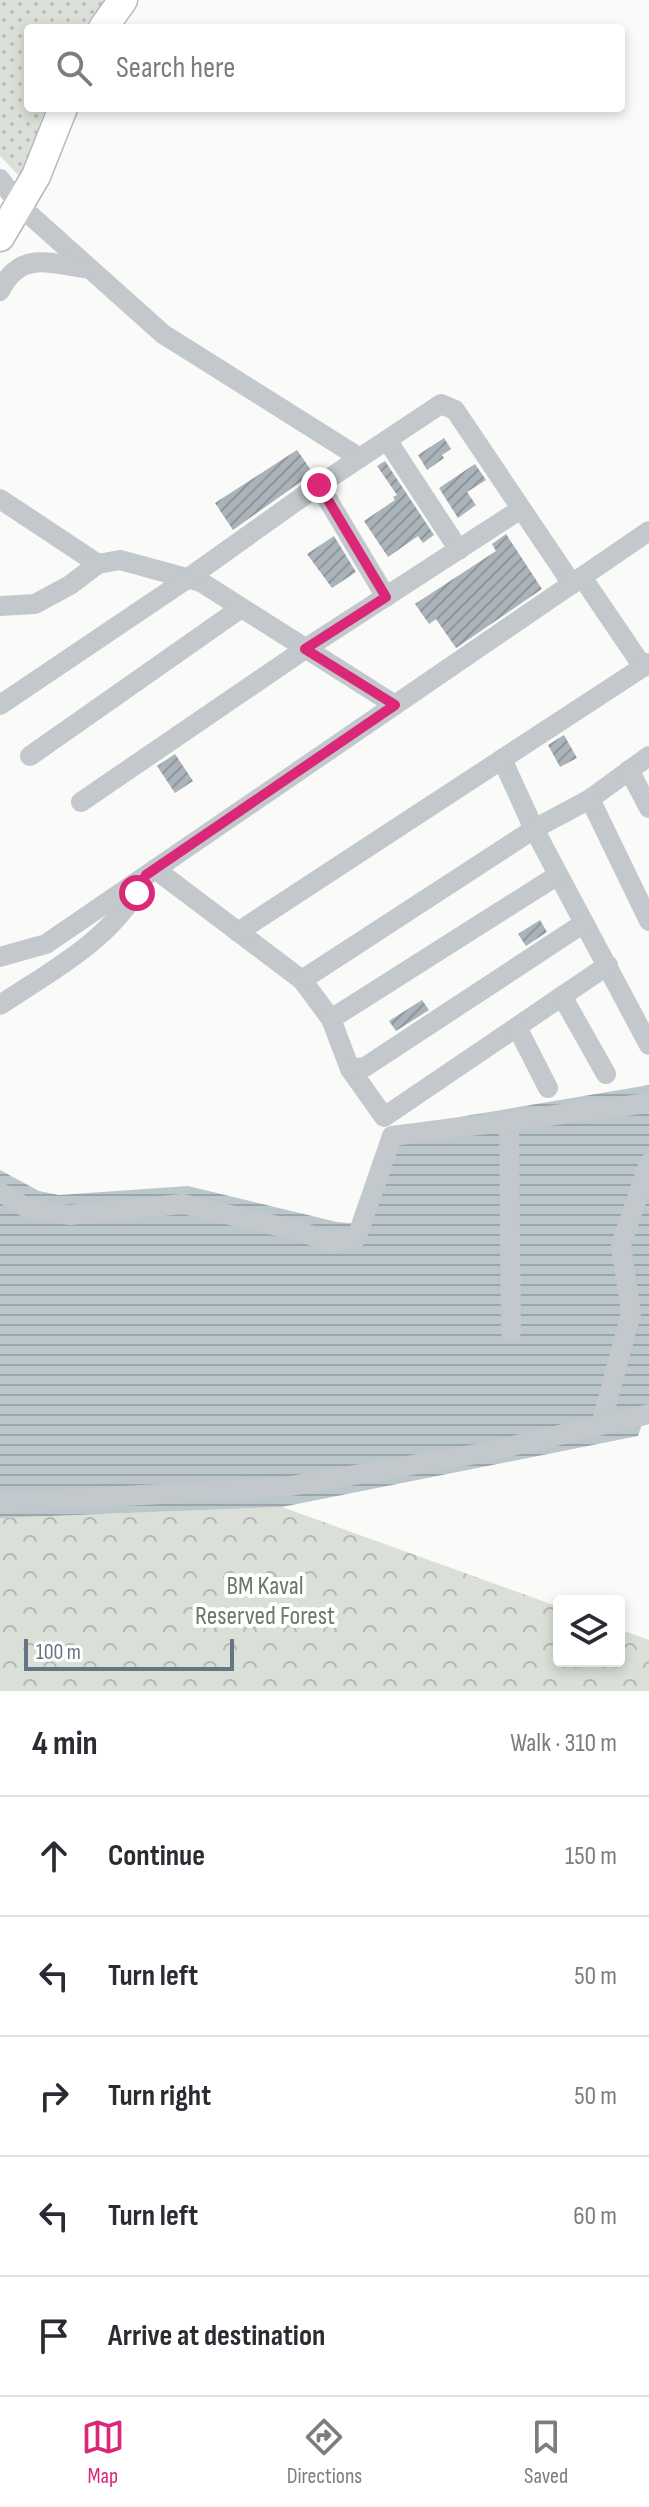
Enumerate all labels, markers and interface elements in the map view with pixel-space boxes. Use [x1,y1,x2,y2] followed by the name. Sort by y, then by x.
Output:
[24,24,625,112] search box
[52,46,96,90] icon: search
[116,50,235,86] text: Search here
[301,467,337,503] route end
[119,875,155,911] route start
[195,1571,335,1632] park label: BM Kaval Reserved Forest
[553,1595,625,1667] map controls
[553,1595,625,1667] button: layers
[24,1635,234,1671] scale bar
[36,1639,81,1666] text: 100 m
[32,1723,98,1764] text: 4 min
[510,1728,617,1759] text: Walk · 310 m
[32,1834,76,1878] icon: ahead
[108,1838,205,1874] text: Continue
[565,1841,617,1872] text: 150 m
[32,1954,76,1998] icon: left
[108,1958,198,1994] text: Turn left
[574,1961,617,1992] text: 50 m
[32,2074,76,2118] icon: right
[108,2078,211,2114] text: Turn right
[574,2081,617,2112] text: 50 m
[32,2194,76,2238] icon: left
[108,2198,198,2234] text: Turn left
[573,2201,617,2232] text: 60 m
[32,2314,76,2358] icon: arrive
[108,2318,325,2354] text: Arrive at destination
[81,2415,125,2490] tab: Map
[287,2415,362,2490] tab: Directions
[524,2415,568,2490] tab: Saved

